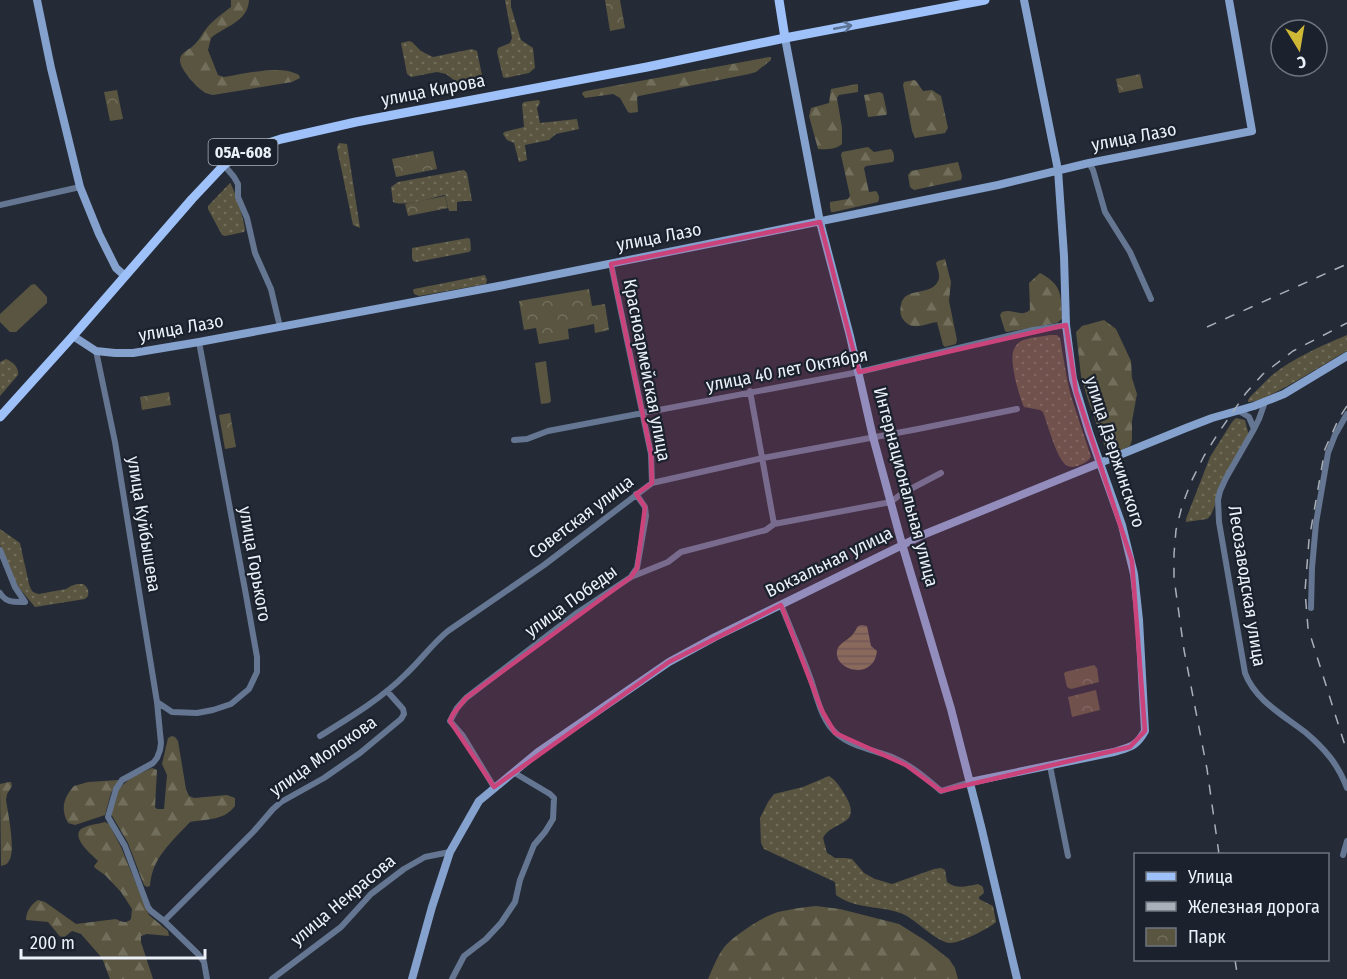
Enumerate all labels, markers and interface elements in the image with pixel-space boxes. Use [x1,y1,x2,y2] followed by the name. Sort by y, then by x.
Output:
[1269,18,1329,78] north arrow
[832,21,852,32] one-way arrow
[1295,52,1308,72] text: С
[379,69,487,111] street label: улица Кирова
[1090,118,1178,156] street label: улица Лазо
[208,139,278,165] road number: 05А-608
[615,218,703,256] street label: улица Лазо
[619,277,676,463] street label: Красноармейская улица
[137,310,225,346] street label: улица Лазо
[704,344,870,396] street label: улица 40 лет Октября
[1080,374,1150,530] street label: улица Дзержинского
[869,385,943,589] street label: Интернациональная улица
[122,455,166,594] street label: улица Куйбышева
[524,470,638,564] street label: Советская улица
[1223,504,1271,668] street label: Лесозаводская улица
[234,505,276,623] street label: улица Горького
[762,522,896,602] street label: Вокзальная улица
[521,560,621,642] street label: улица Победы
[265,711,381,801] street label: улица Молокова
[286,850,400,950] street label: улица Некрасова
[1134,853,1329,961] legend
[1187,866,1233,888] text: Улица
[1188,896,1320,918] text: Железная дорога
[21,922,206,960] scale bar
[1188,926,1226,948] text: Парк
[30,932,75,954] text: 200 m

